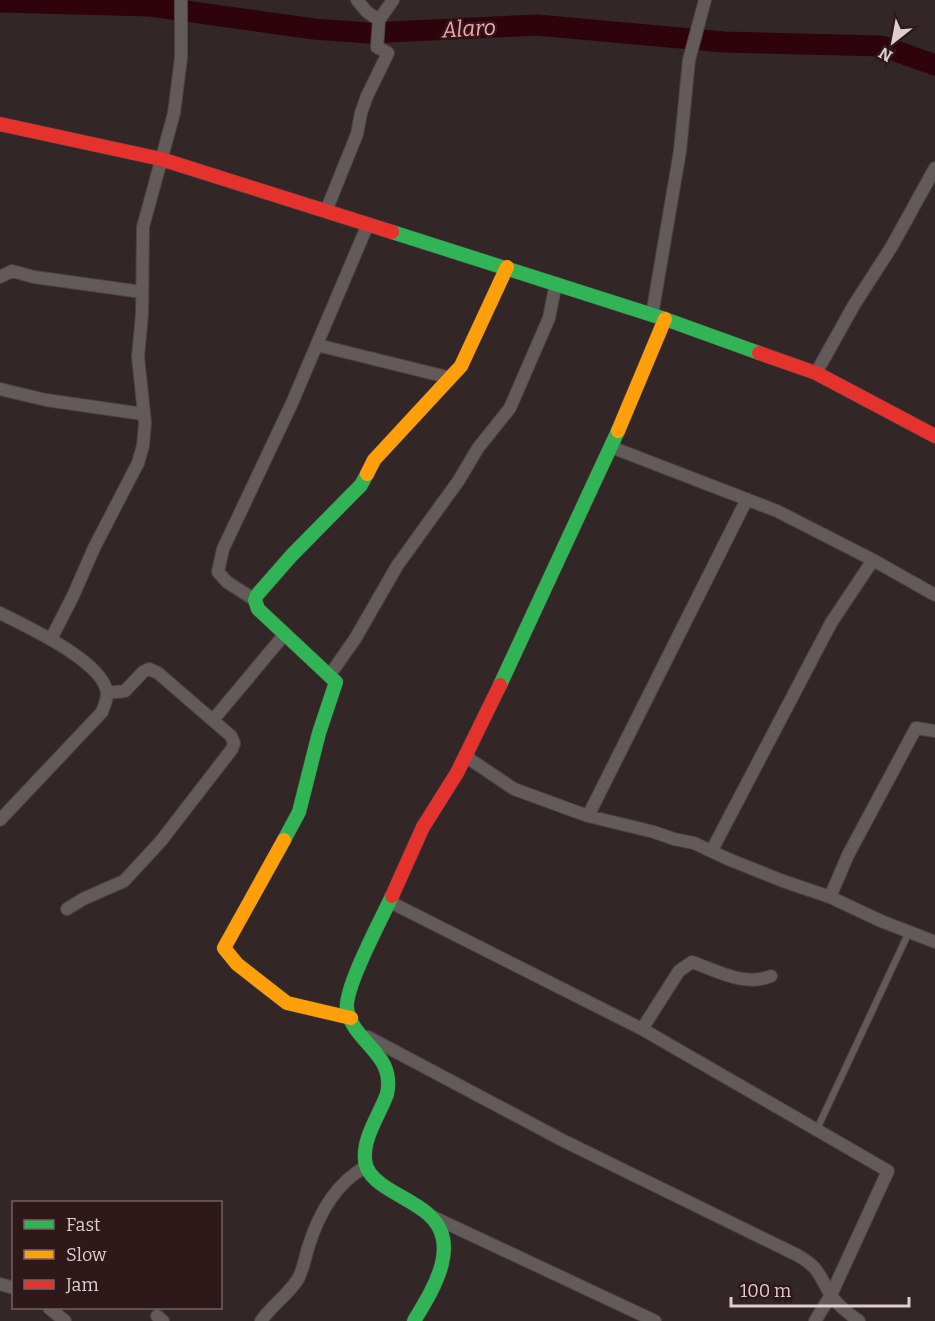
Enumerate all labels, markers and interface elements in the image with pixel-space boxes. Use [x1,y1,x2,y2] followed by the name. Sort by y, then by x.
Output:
[863,12,923,72] north arrow
[440,14,497,43] water label: Alaro
[875,43,896,66] text: N
[12,1201,222,1309] legend
[66,1214,101,1236] text: Fast
[66,1244,107,1266] text: Slow
[731,1270,910,1308] scale bar
[65,1274,99,1296] text: Jam
[740,1280,791,1302] text: 100 m

